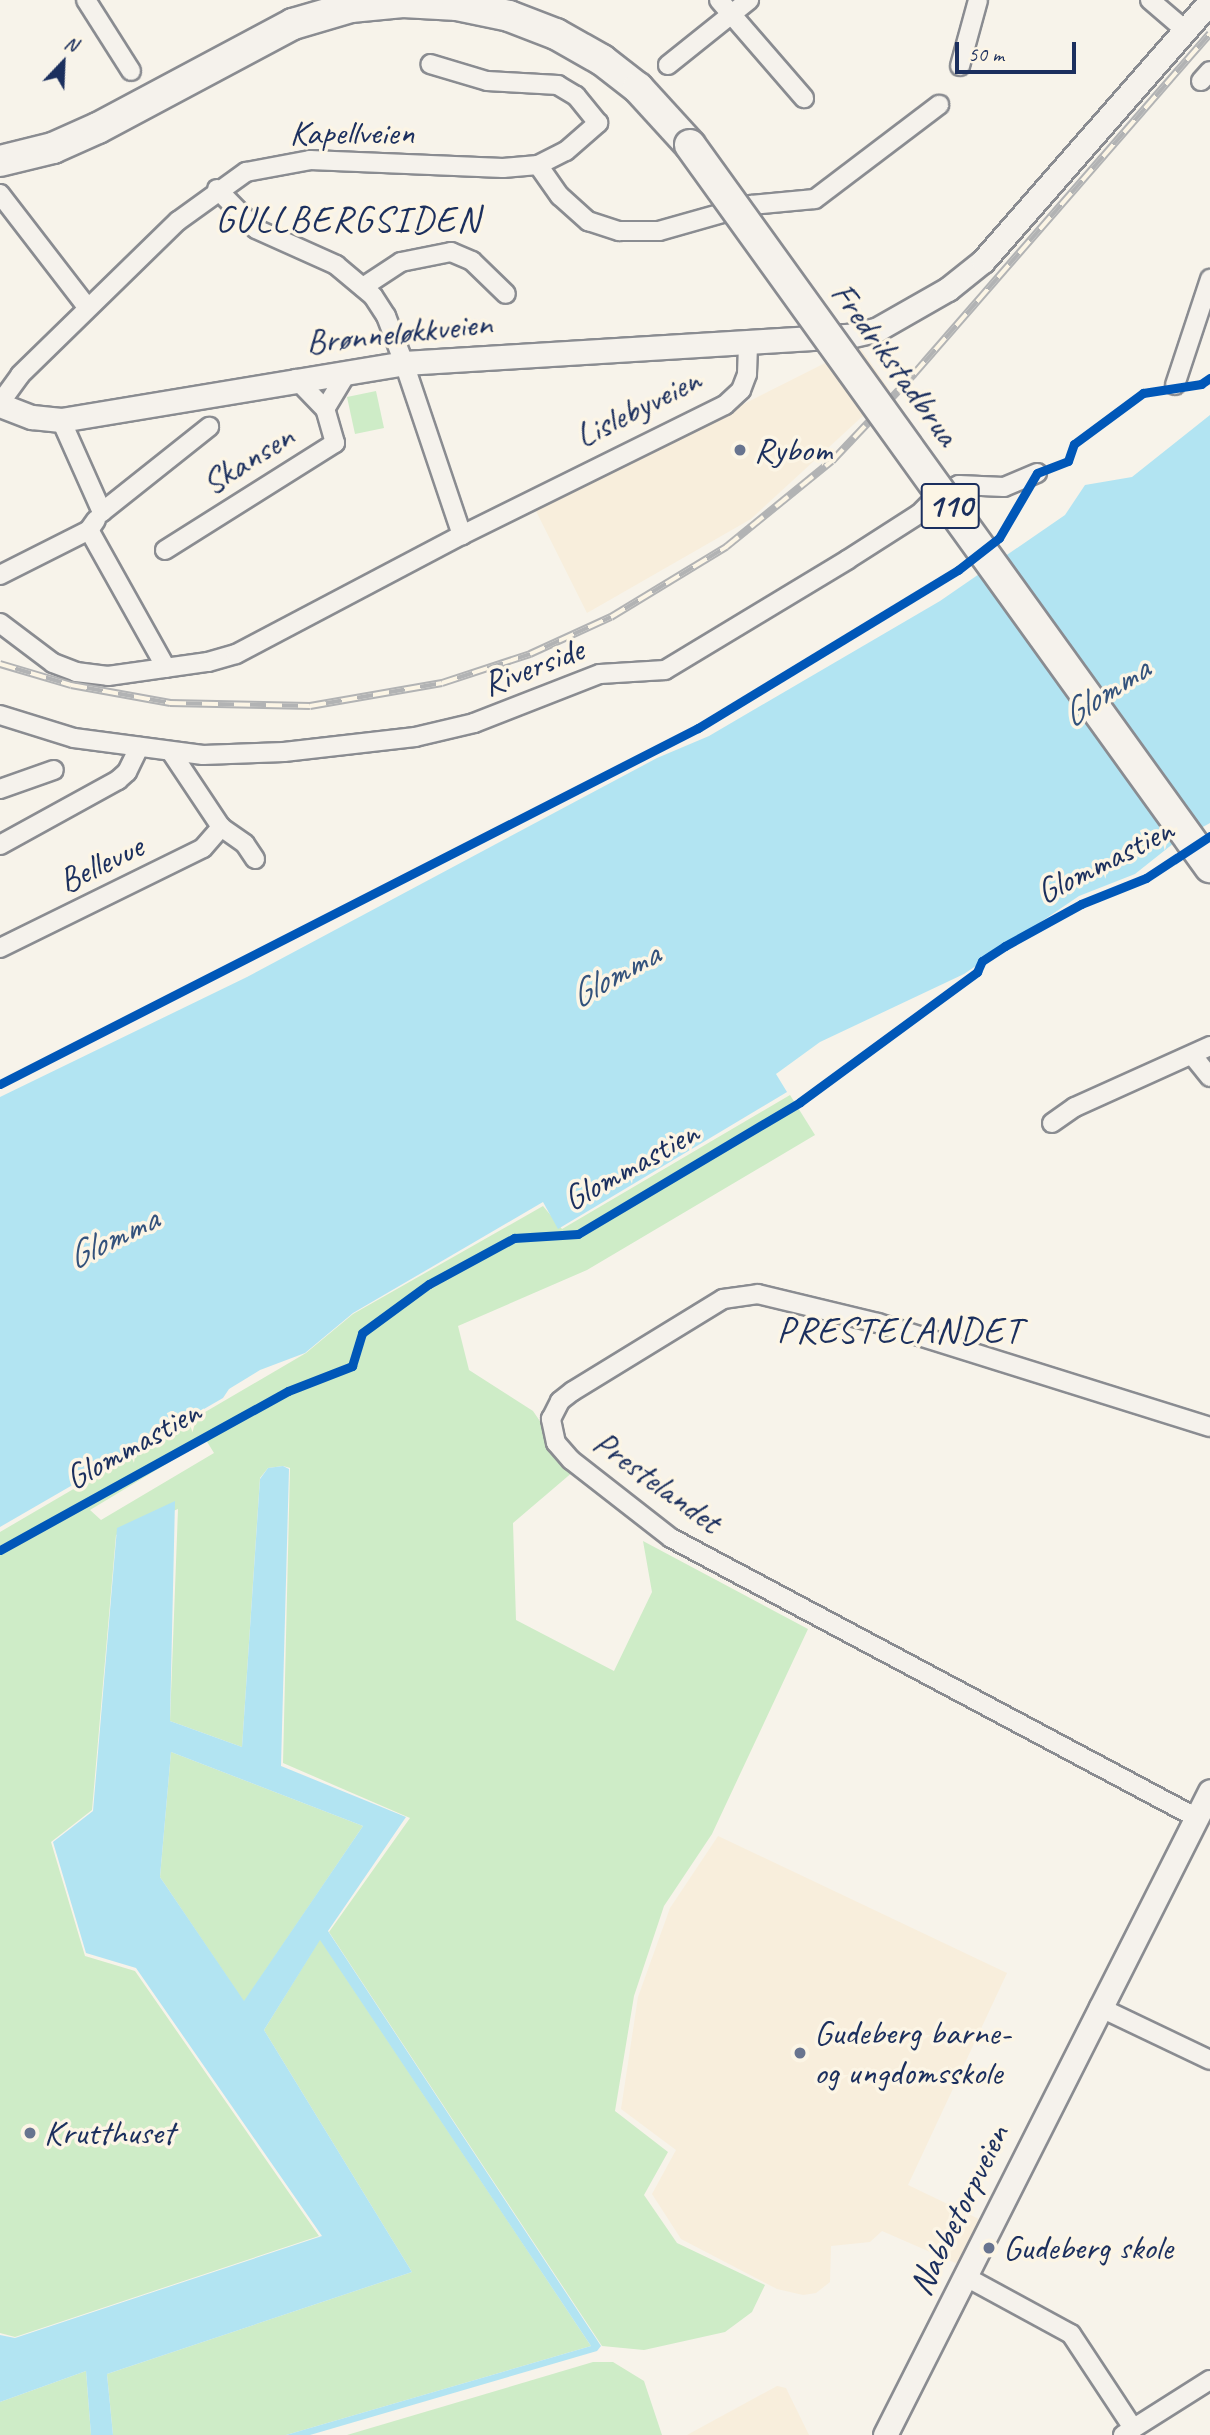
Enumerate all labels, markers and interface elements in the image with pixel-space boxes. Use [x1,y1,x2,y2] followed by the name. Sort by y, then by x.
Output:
[28,28,98,98] north arrow
[958,28,1079,72] scale bar
[61,30,81,57] text: N
[968,41,1004,67] text: 50 m
[290,112,414,154] street label: Kapellveien
[219,197,477,241] district label: GULLBERGSIDEN
[822,274,968,454] street label: Fredrikstadbrua
[304,302,494,364] street label: Brønneløkkveien
[568,359,708,457] street label: Lislebyveien
[194,416,302,504] street label: Skansen
[754,429,832,471] place label: Rybom
[732,442,748,458] marker: Rybom
[920,477,980,536] road number: 110
[477,629,589,705] street label: Riverside
[1053,647,1157,737] water label: Glomma
[1030,809,1180,913] street label: Glommastien
[52,826,150,902] street label: Bellevue
[561,932,667,1018] water label: Glomma
[556,1112,706,1220] street label: Glommastien
[59,1197,165,1279] water label: Glomma
[779,1308,1021,1352] district label: PRESTELANDET
[58,1391,208,1499] street label: Glommastien
[585,1422,729,1542] street label: Prestelandet
[814,2012,1011,2094] place label: Gudeberg barne- og ungdomsskole
[792,2045,808,2061] marker: Gudeberg barne- og ungdomsskole
[44,2112,174,2154] place label: Krutthuset
[900,2118,1018,2302] street label: Nabbetorpveien
[22,2125,38,2141] marker: Krutthuset
[1003,2227,1173,2269] place label: Gudeberg skole
[981,2240,997,2256] marker: Gudeberg skole

